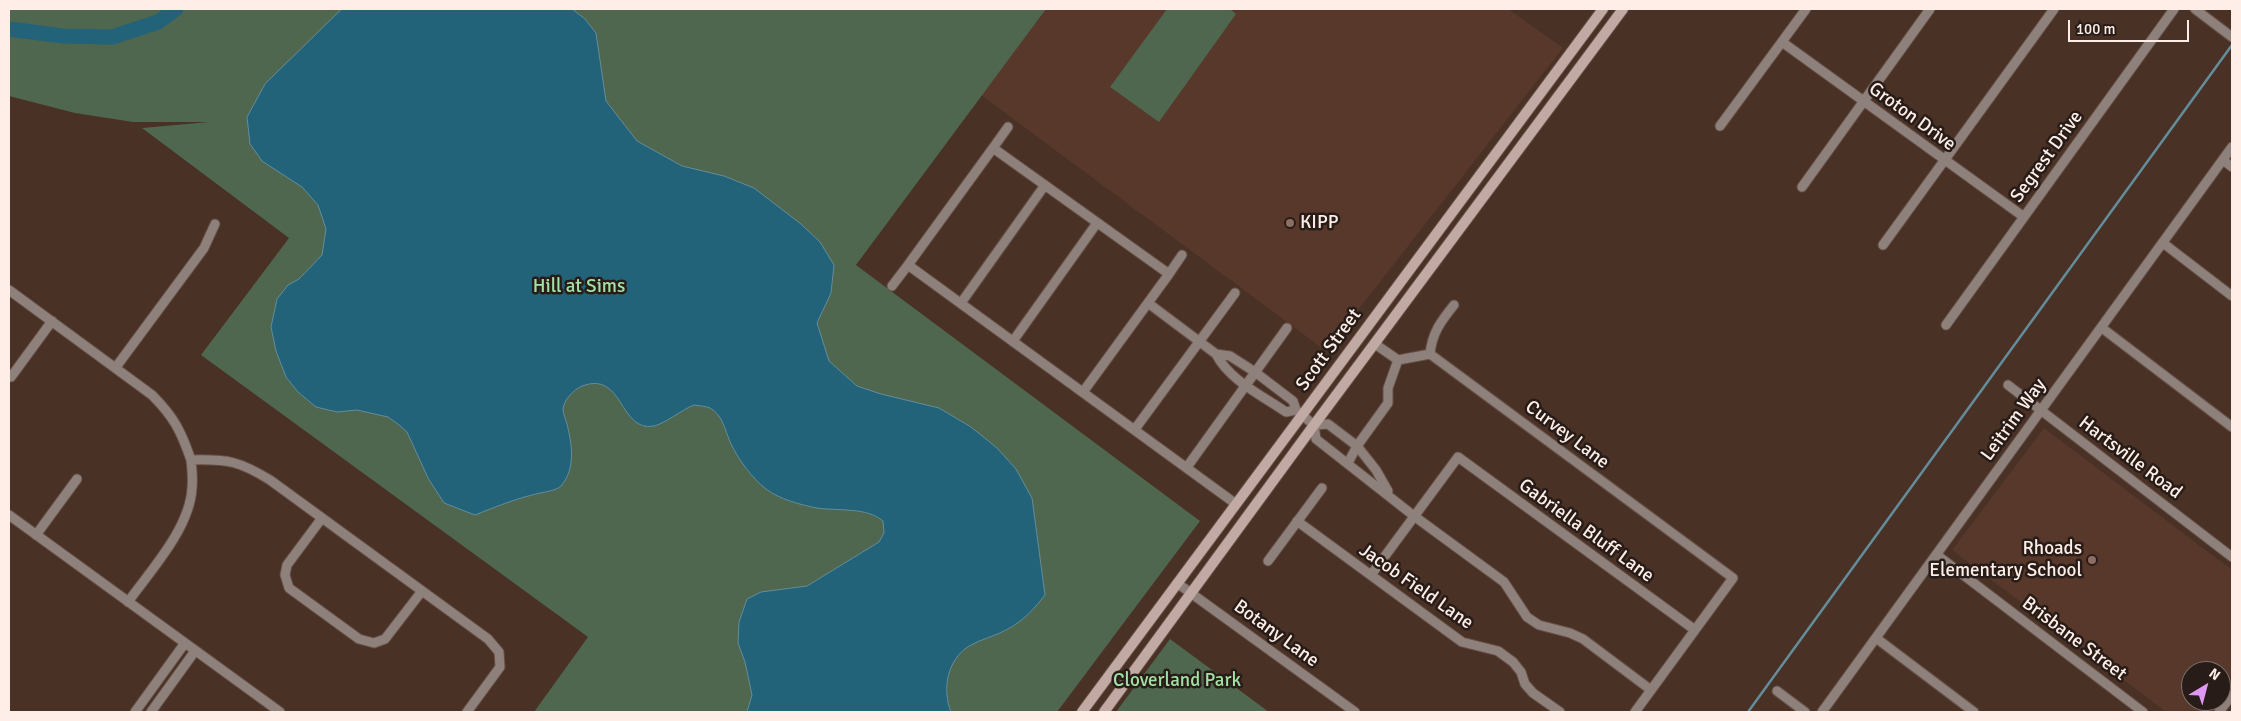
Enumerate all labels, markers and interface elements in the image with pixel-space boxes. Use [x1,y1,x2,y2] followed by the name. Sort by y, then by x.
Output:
[2071,10,2192,42] scale bar
[2076,20,2116,38] text: 100 m
[1864,78,1960,156] street label: Groton Drive
[2006,107,2088,207] street label: Segrest Drive
[1300,212,1338,234] place label: KIPP
[1284,217,1296,229] marker: KIPP
[533,276,625,298] park label: Hill at Sims
[1292,304,1366,396] street label: Scott Street
[1977,374,2051,466] street label: Leitrim Way
[1520,396,1614,474] street label: Curvey Lane
[2074,412,2186,504] street label: Hartsville Road
[1514,474,1658,588] street label: Gabriella Bluff Lane
[1929,538,2082,582] place label: Rhoads Elementary School
[1355,539,1477,635] street label: Jacob Field Lane
[2086,554,2098,566] marker: Rhoads Elementary School
[2017,592,2131,686] street label: Brisbane Street
[1229,595,1323,673] street label: Botany Lane
[2181,661,2231,711] north arrow
[2206,665,2224,684] text: N
[1113,670,1241,692] park label: Cloverland Park

